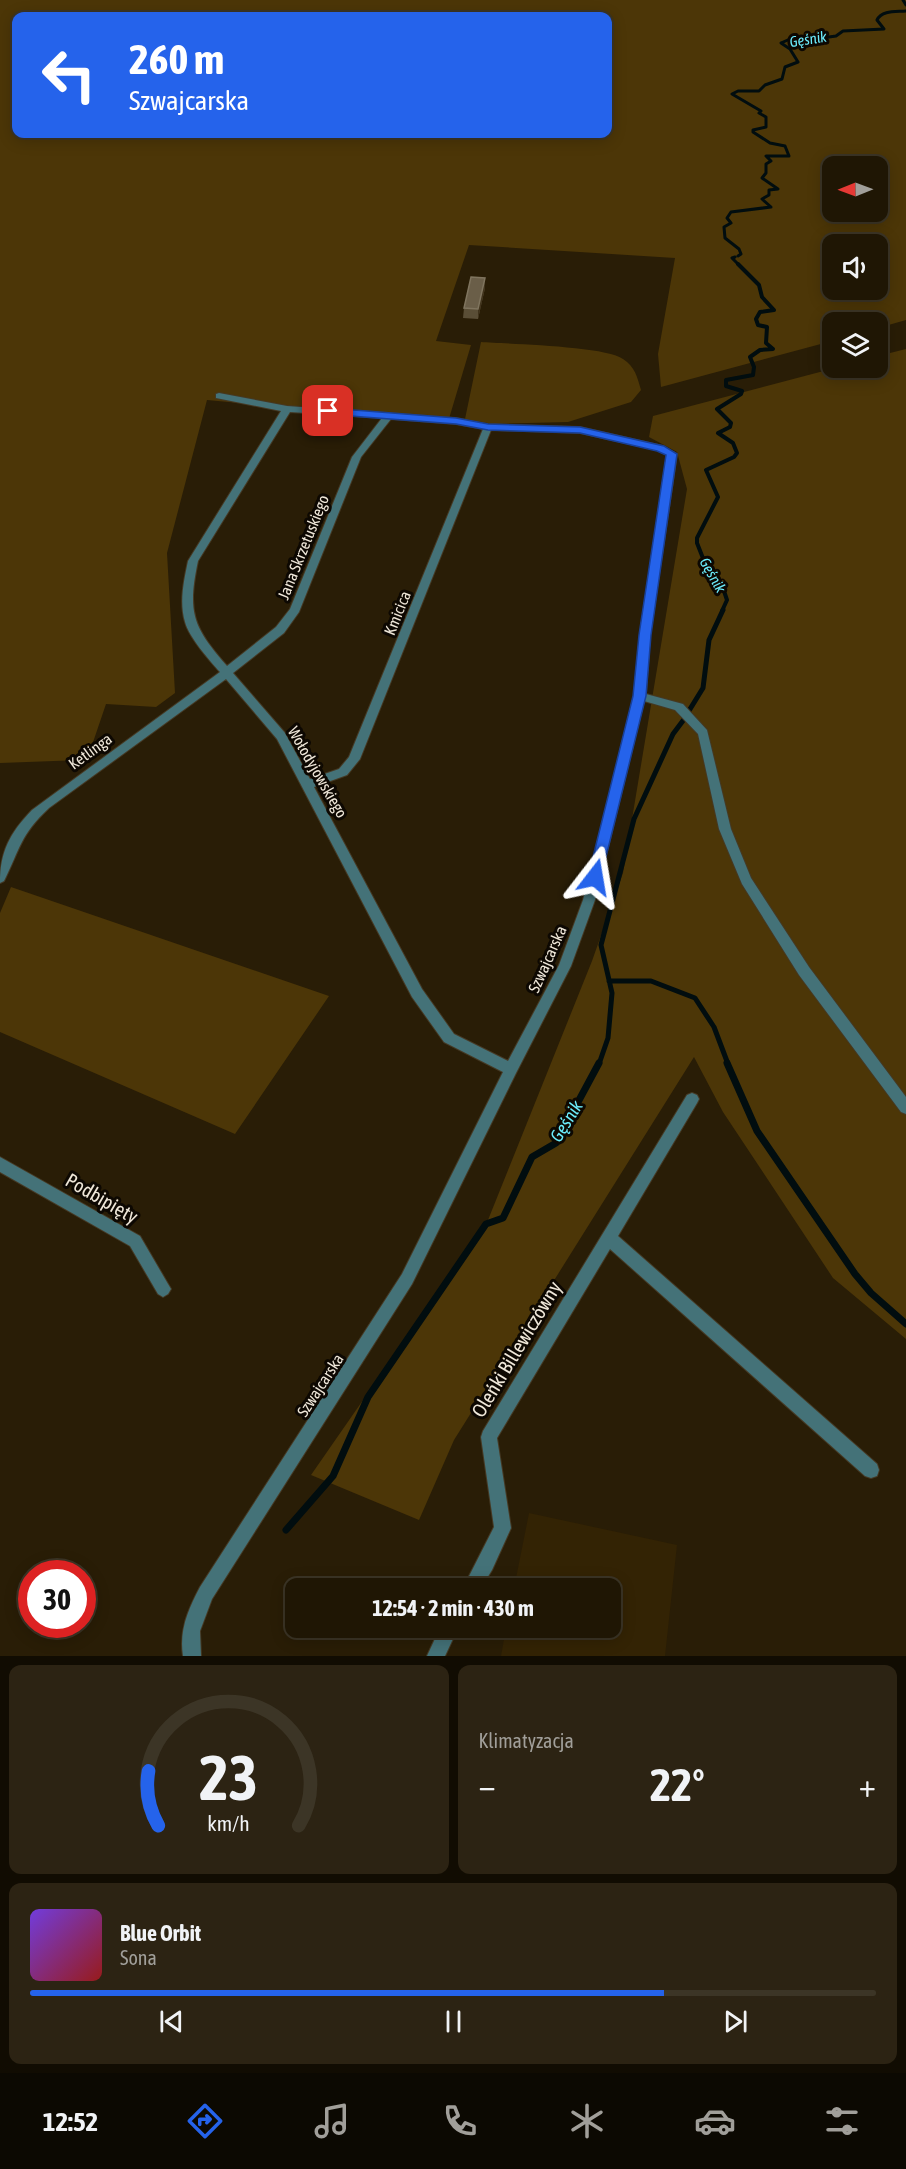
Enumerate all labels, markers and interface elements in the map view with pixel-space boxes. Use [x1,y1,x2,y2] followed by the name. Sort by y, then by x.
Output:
[788,28,828,50] water label: Gęśnik
[129,35,224,83] text: 260 m
[30,36,108,114] icon: left
[129,85,249,116] text: Szwajcarska
[822,156,888,222] north arrow
[822,156,888,378] map controls
[822,234,888,300] button: sound
[822,312,888,378] button: layers
[302,385,353,436] pin
[311,394,344,427] icon: arrive
[274,492,333,602] street label: Jana Skrzetuskiego
[696,555,730,596] water label: Gęśnik
[380,588,414,638] street label: Kmicica
[284,723,351,821] street label: Wołodyjowskiego
[65,729,116,774] street label: Ketlinga
[563,845,627,909] position arrow
[524,923,571,996] street label: Szwajcarska
[545,1096,587,1146] water label: Gęśnik
[62,1168,142,1228] street label: Podbipięty
[466,1277,566,1421] street label: Oleńki Billewiczówny
[293,1350,348,1420] street label: Szwajcarska
[18,1560,96,1638] speed limit sign: 30
[372,1595,534,1621] text: 12:54 · 2 min · 430 m
[479,1729,574,1752] text: Klimatyzacja
[199,1742,258,1813] text: 23
[650,1759,705,1811] text: 22°
[479,1766,496,1804] text: −
[859,1766,876,1804] text: +
[207,1812,250,1837] text: km/h
[120,1920,201,1946] text: Blue Orbit
[120,1946,157,1969] text: Sona
[155,2005,188,2038] icon: previous
[437,2005,470,2038] icon: pause
[719,2005,752,2038] icon: next
[184,2100,226,2142] icon: directions
[311,2100,353,2142] icon: music
[439,2100,481,2142] icon: phone
[566,2100,608,2142] icon: climate
[694,2100,736,2142] icon: car
[821,2100,863,2142] icon: filters
[43,2106,98,2137] text: 12:52

